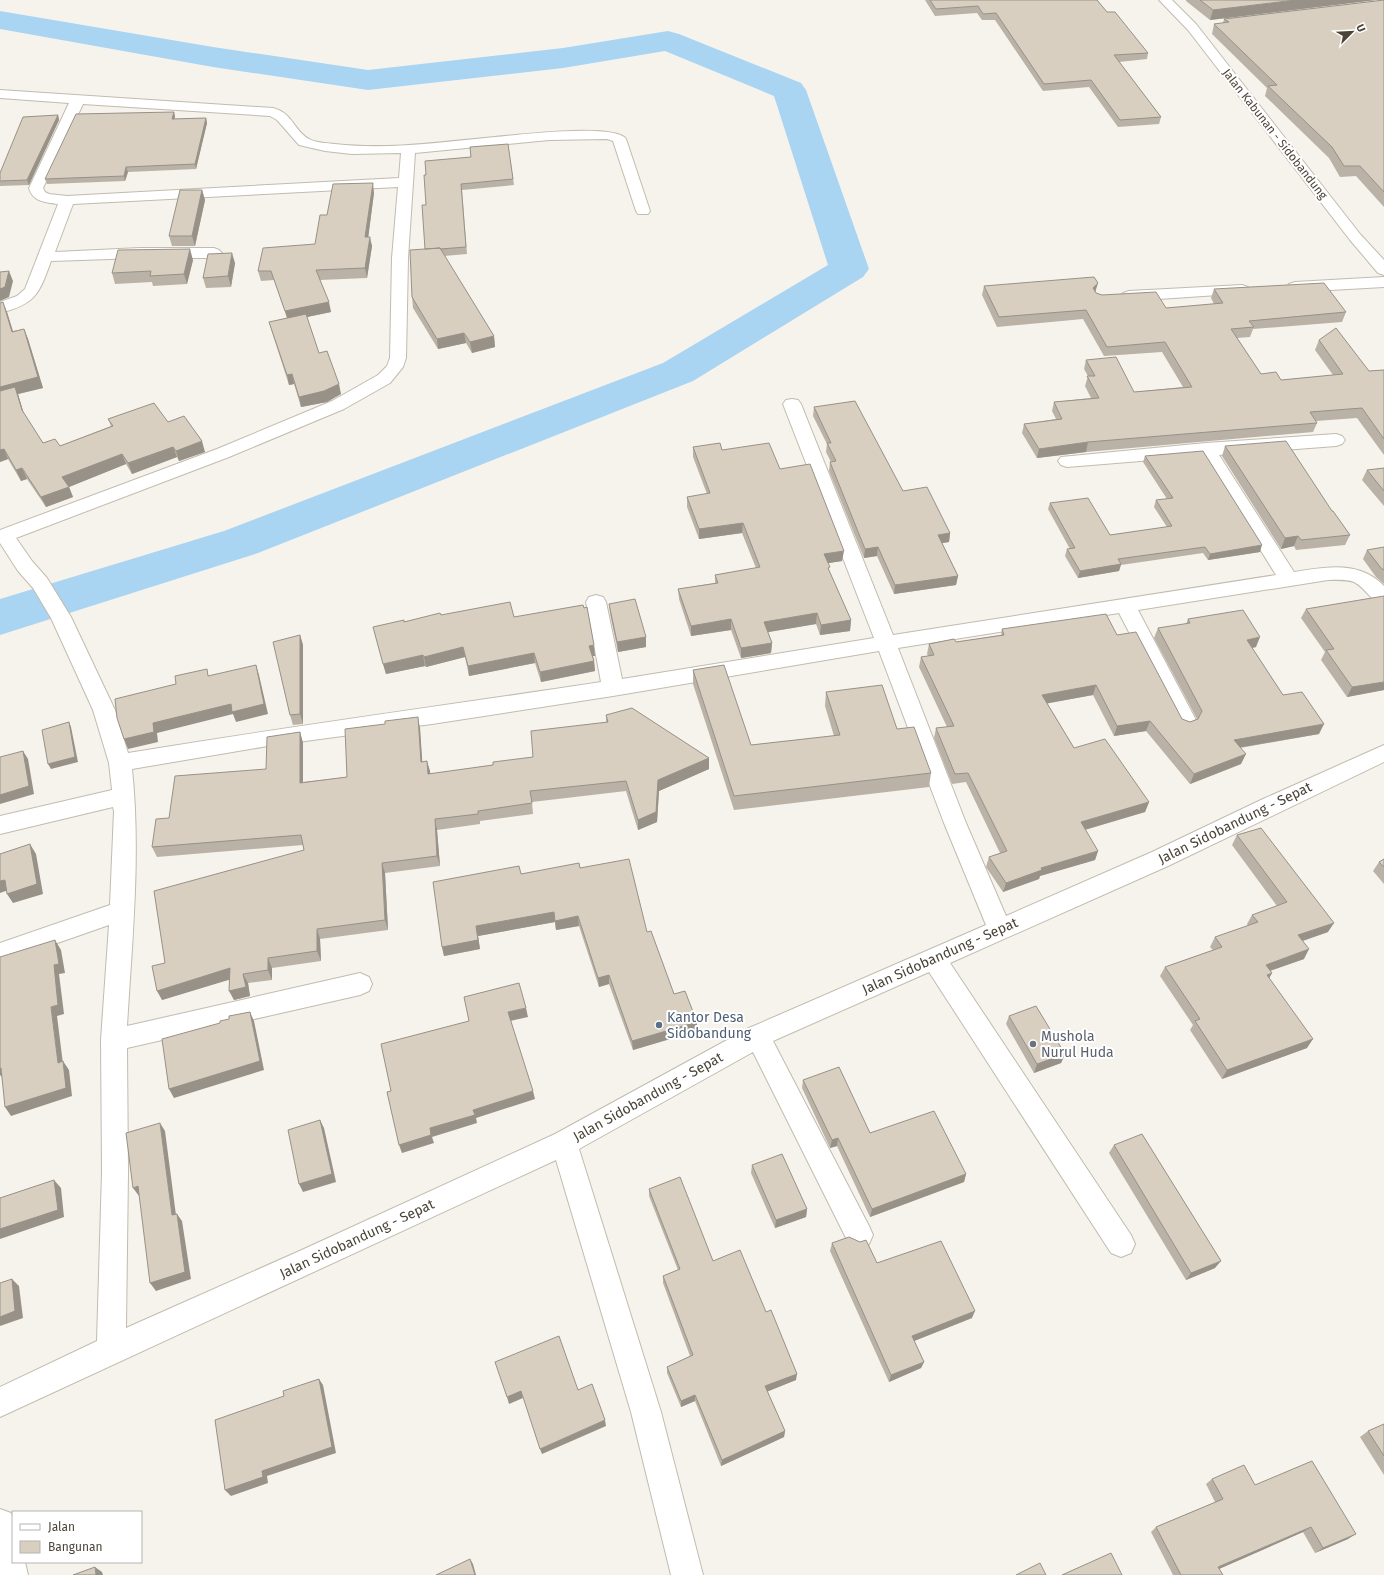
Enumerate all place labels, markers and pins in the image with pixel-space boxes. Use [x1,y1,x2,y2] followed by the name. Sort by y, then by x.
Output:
[667,1009,752,1042] place label: Kantor Desa Sidobandung
[654,1020,664,1030] marker: Kantor Desa Sidobandung
[1041,1028,1114,1061] place label: Mushola Nurul Huda
[1028,1039,1038,1049] marker: Mushola Nurul Huda

